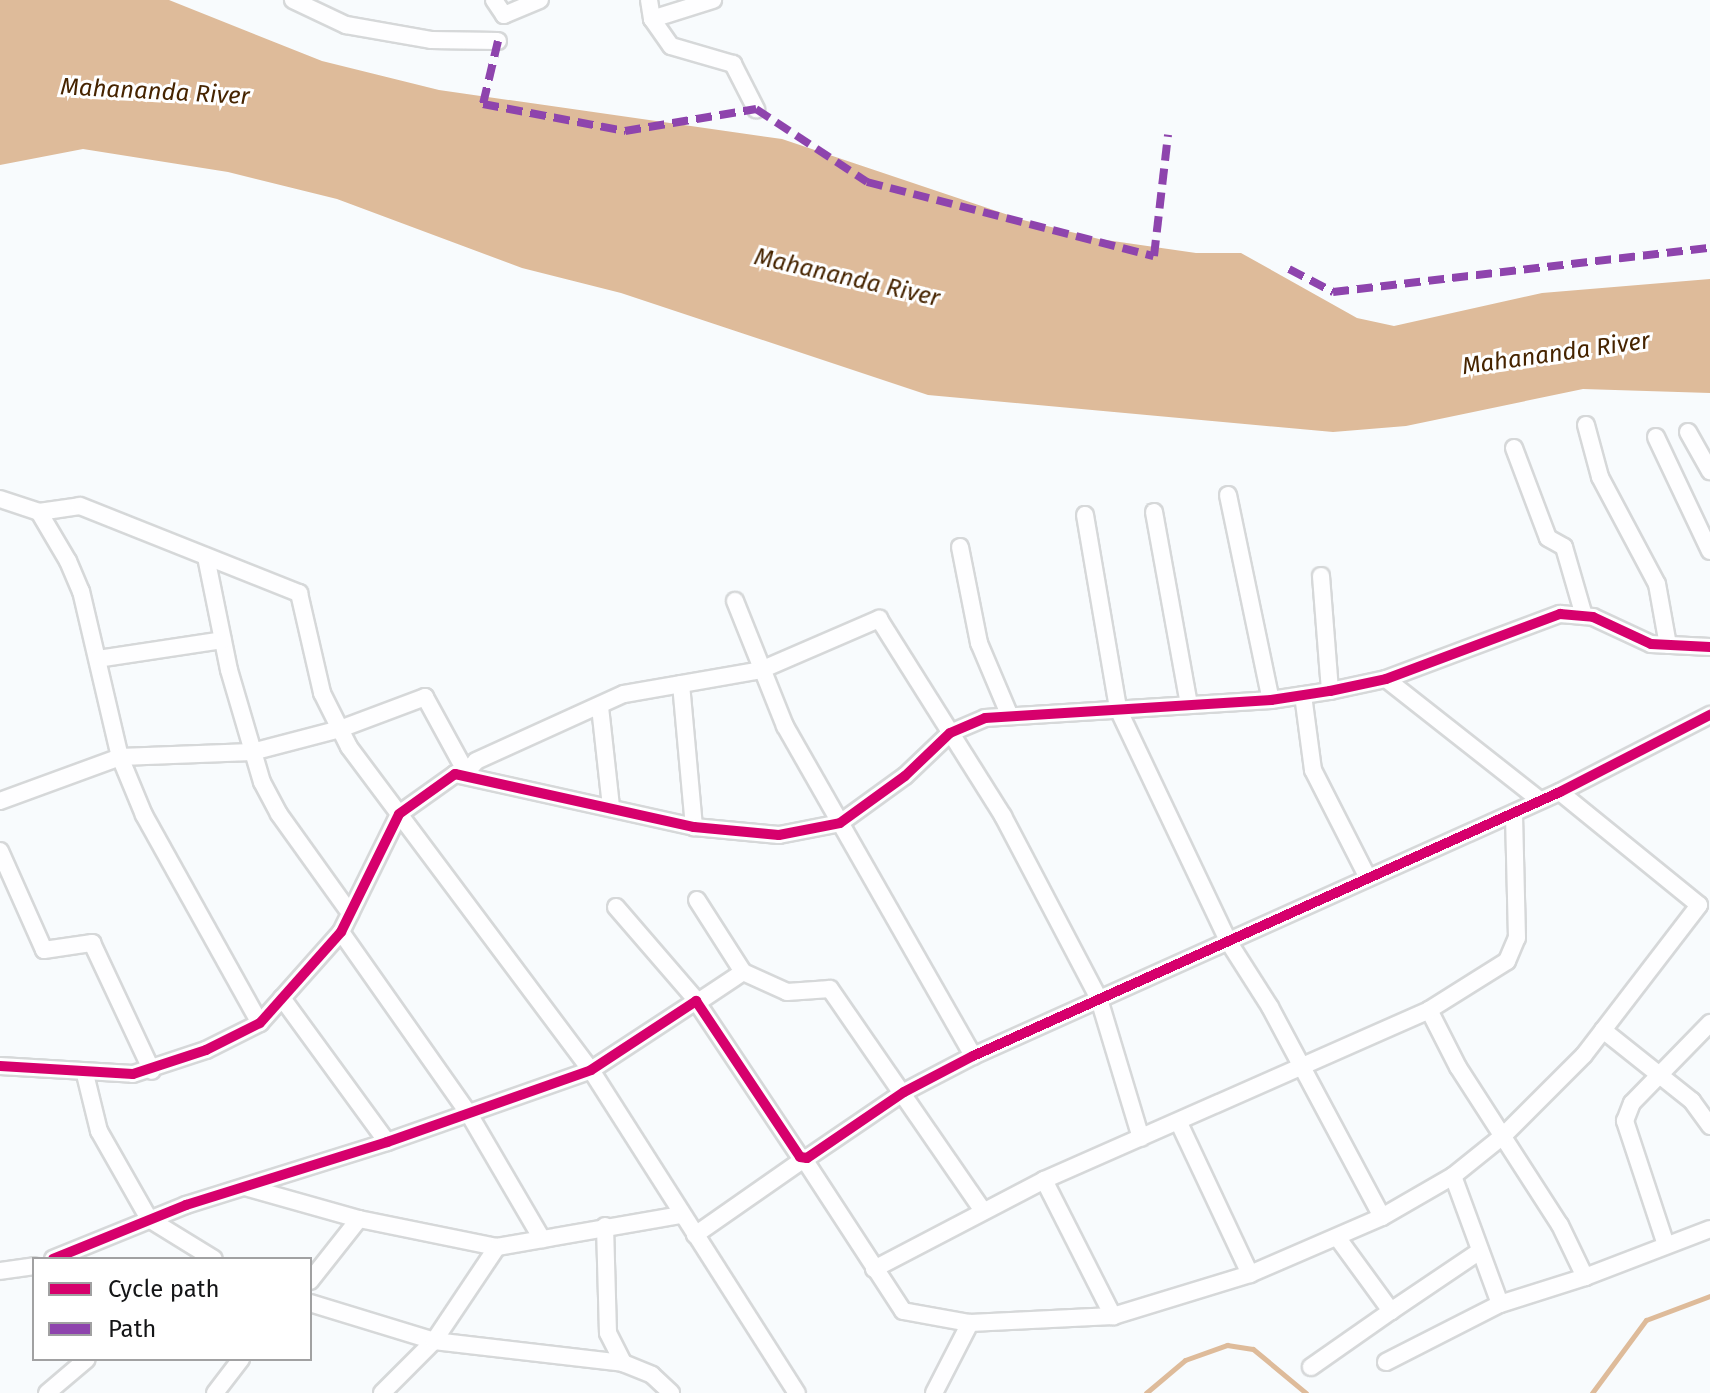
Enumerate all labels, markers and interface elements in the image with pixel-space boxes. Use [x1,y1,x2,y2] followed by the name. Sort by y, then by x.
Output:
[60,73,250,111] water label: Mahananda River
[751,243,943,313] water label: Mahananda River
[1460,327,1652,381] water label: Mahananda River
[32,1257,312,1361] legend
[108,1275,220,1303] text: Cycle path
[108,1315,156,1343] text: Path

